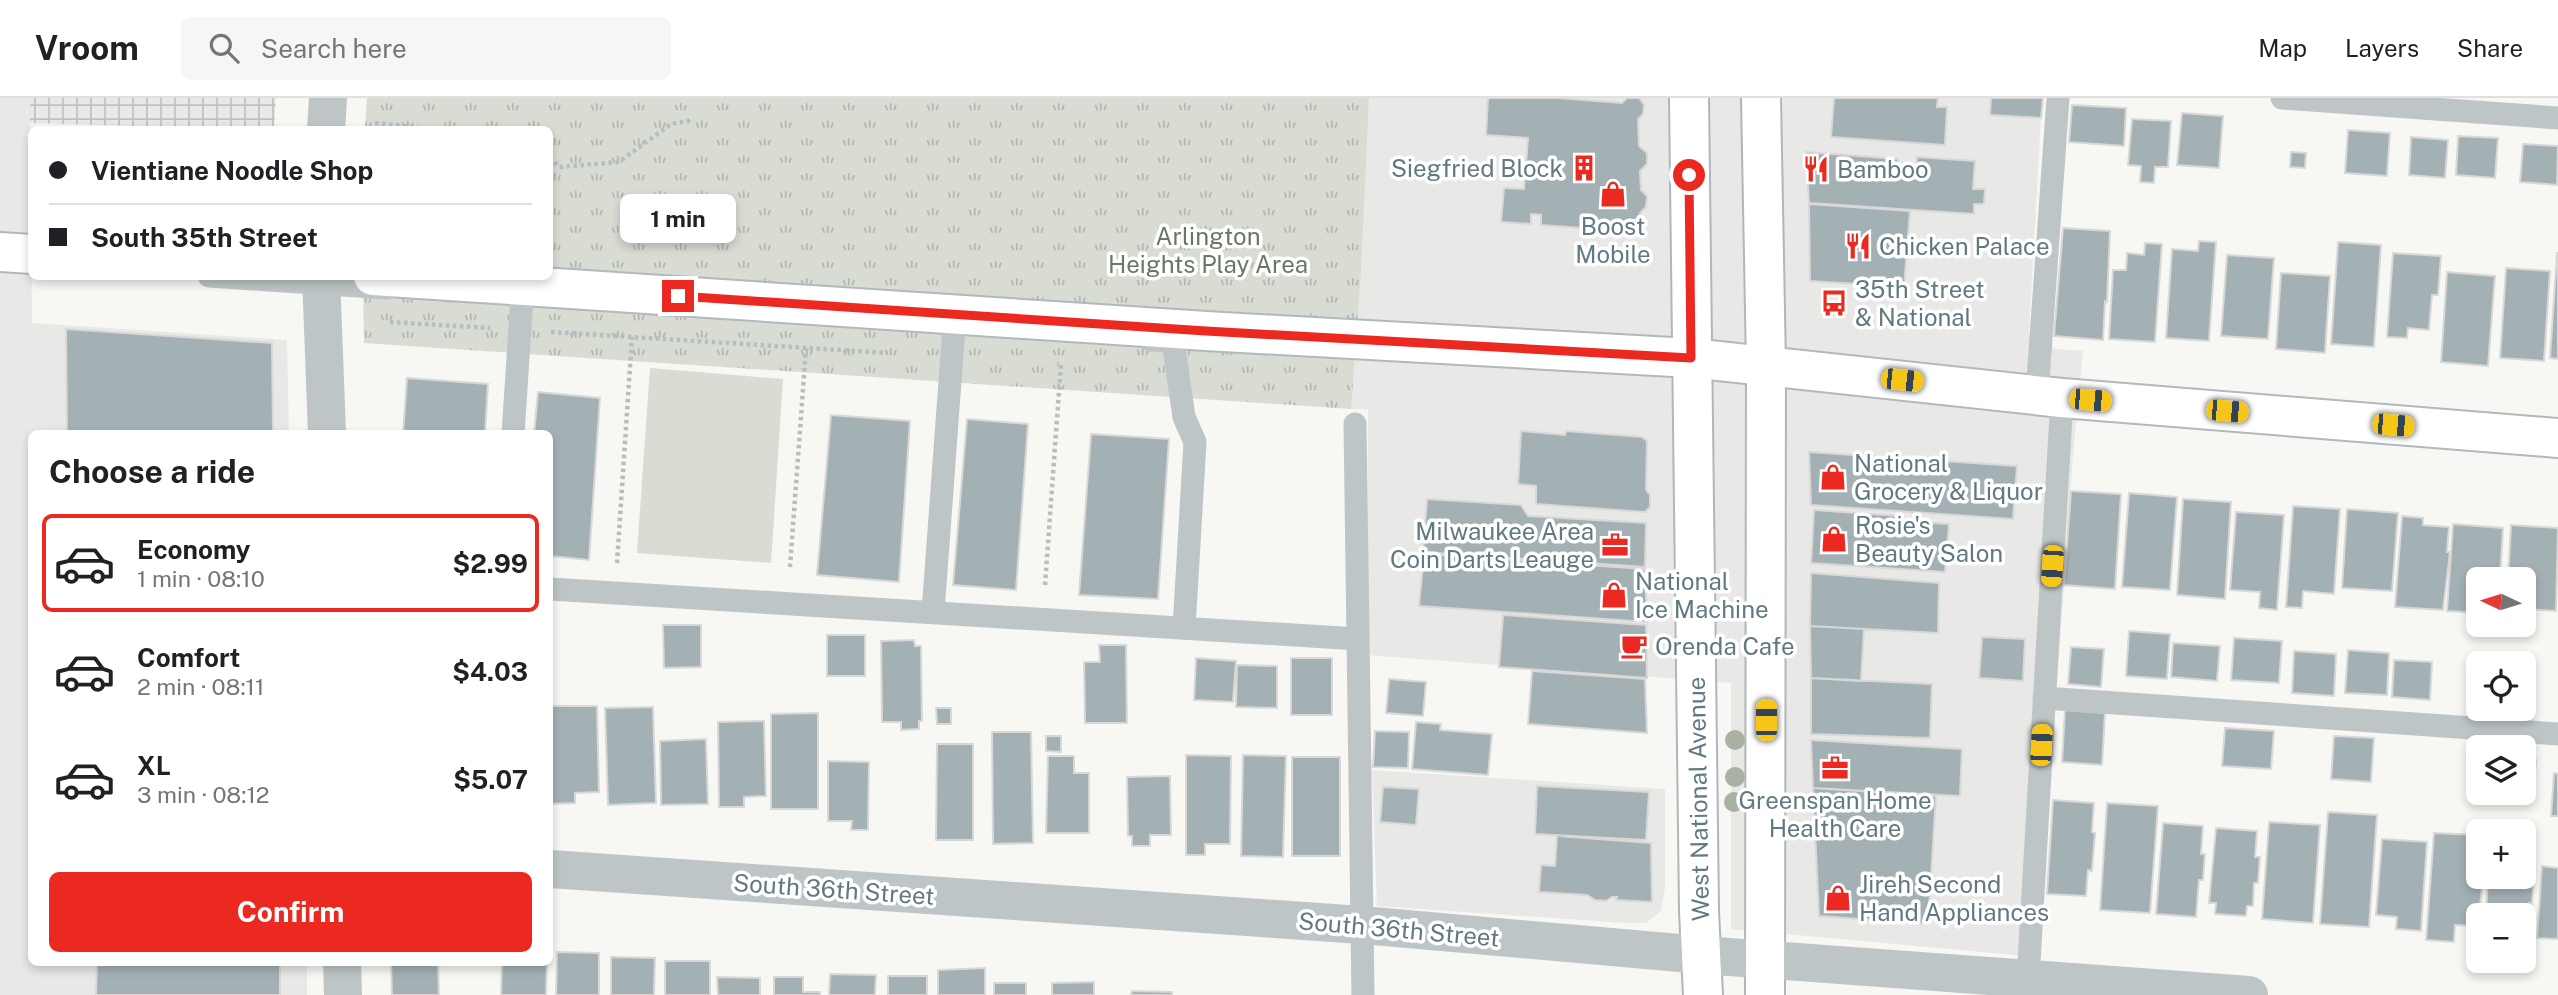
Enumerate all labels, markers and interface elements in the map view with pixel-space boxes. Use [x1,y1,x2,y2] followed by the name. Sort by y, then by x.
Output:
[181,17,671,80] search box
[35,29,139,67] text: Vroom
[205,29,243,67] icon: search
[261,33,407,64] text: Search here
[2258,34,2307,62] text: Map
[2345,34,2419,62] text: Layers
[2457,34,2523,62] text: Share
[1569,153,1599,183] building icon: Siegfried Block
[1391,154,1563,182] place label: Siegfried Block
[1801,154,1831,184] restaurant icon: Bamboo
[91,155,373,186] text: Vientiane Noodle Shop
[1837,155,1929,183] place label: Bamboo
[1673,159,1705,191] route start
[1598,179,1628,209] shop icon: Boost Mobile
[620,194,736,244] callout: 1 min
[650,205,706,232] text: 1 min
[1575,212,1651,268] place label: Boost Mobile
[91,222,318,253] text: South 35th Street
[1108,222,1308,278] park label: Arlington Heights Play Area
[1843,231,1873,261] restaurant icon: Chicken Palace
[1879,232,2050,260] place label: Chicken Palace
[1855,275,1985,331] place label: 35th Street & National
[662,280,694,312] route end
[1819,288,1849,318] bus stop icon: 35th Street & National
[1881,367,1924,393] car
[2069,388,2112,412] car
[2206,399,2249,423] car
[2372,413,2415,437] car
[1854,449,2043,505] place label: National Grocery & Liquor
[49,453,255,490] text: Choose a ride
[1818,462,1848,492] shop icon: National Grocery & Liquor
[1855,511,2003,567] place label: Rosie's Beauty Salon
[1390,517,1594,573] place label: Milwaukee Area Coin Darts Leauge
[1819,524,1849,554] shop icon: Rosie's Beauty Salon
[1600,530,1630,560] office icon: Milwaukee Area Coin Darts Leauge
[53,532,116,595] icon: car
[137,534,250,565] text: Economy
[2041,544,2064,588] car
[453,548,528,579] text: $2.99
[137,565,265,592] text: 1 min · 08:10
[1635,567,1769,623] place label: National Ice Machine
[2466,567,2536,637] north arrow
[2466,567,2536,973] map controls
[1599,580,1629,610] shop icon: National Ice Machine
[1619,631,1649,661] cafe icon: Orenda Cafe
[1655,632,1795,660] place label: Orenda Cafe
[53,640,116,703] icon: car
[137,642,240,673] text: Comfort
[2466,651,2536,721] button: locate
[452,656,528,687] text: $4.03
[137,673,264,700] text: 2 min · 08:11
[1682,676,1714,922] street label: West National Avenue
[1756,699,1777,741] car
[2030,723,2053,767] car
[2466,735,2536,805] button: layers
[53,748,116,811] icon: car
[137,750,171,781] text: XL
[1820,753,1850,783] office icon: Greenspan Home Health Care
[453,764,528,795] text: $5.07
[137,781,269,808] text: 3 min · 08:12
[1738,786,1932,842] place label: Greenspan Home Health Care
[2466,819,2536,889] button: +
[732,868,936,910] street label: South 36th Street
[1859,870,2049,926] place label: Jireh Second Hand Appliances
[49,872,532,952] button: Confirm
[1823,883,1853,913] shop icon: Jireh Second Hand Appliances
[2466,903,2536,973] button: −
[1297,906,1501,952] street label: South 36th Street

